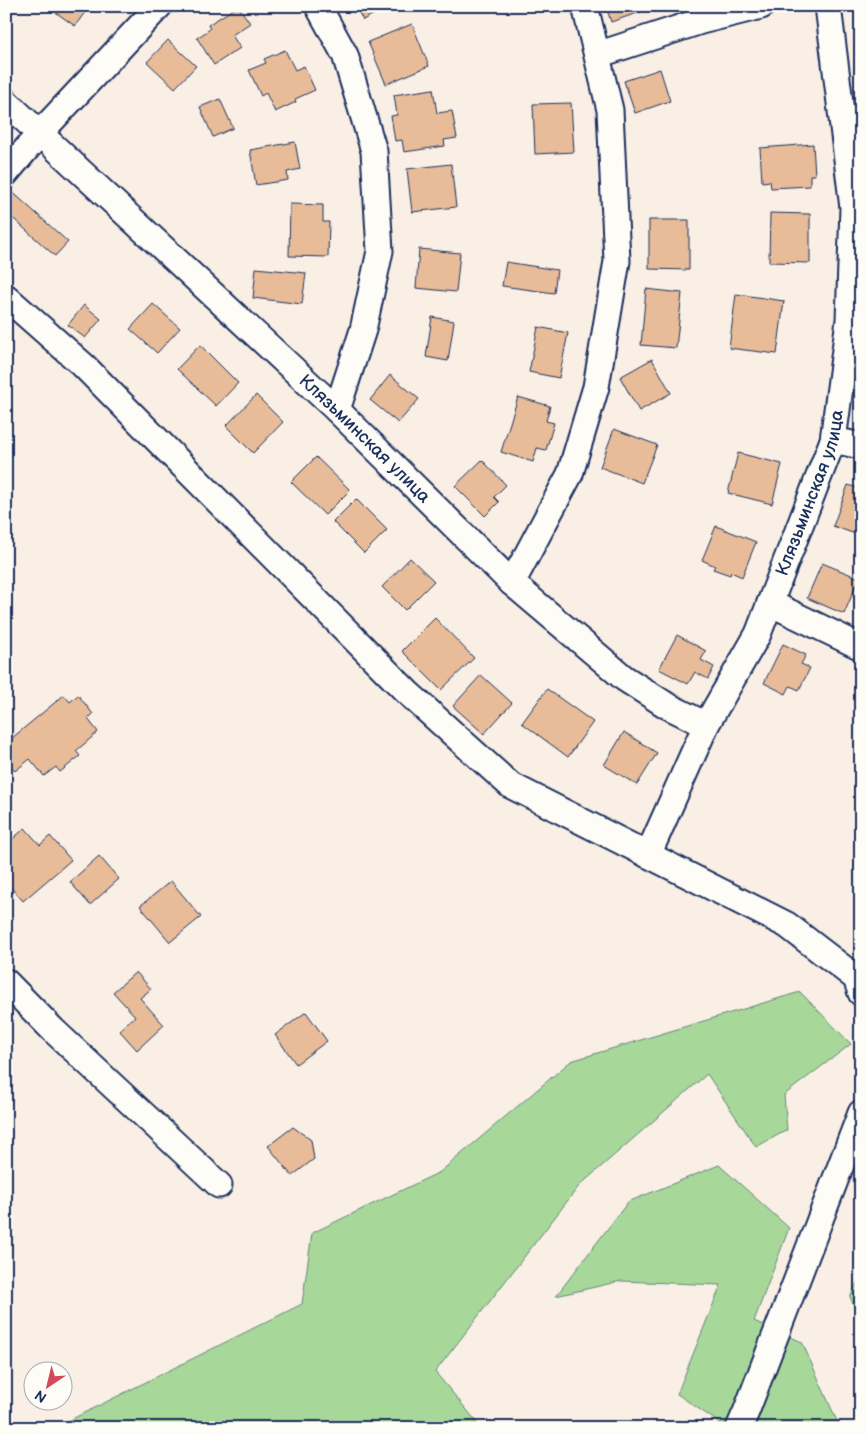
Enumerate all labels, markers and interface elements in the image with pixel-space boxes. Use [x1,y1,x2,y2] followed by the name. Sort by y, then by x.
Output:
[295,370,435,507] street label: Клязьминская улица
[771,408,847,579] street label: Клязьминская улица
[22,1362,72,1412] north arrow
[32,1386,50,1406] text: N

